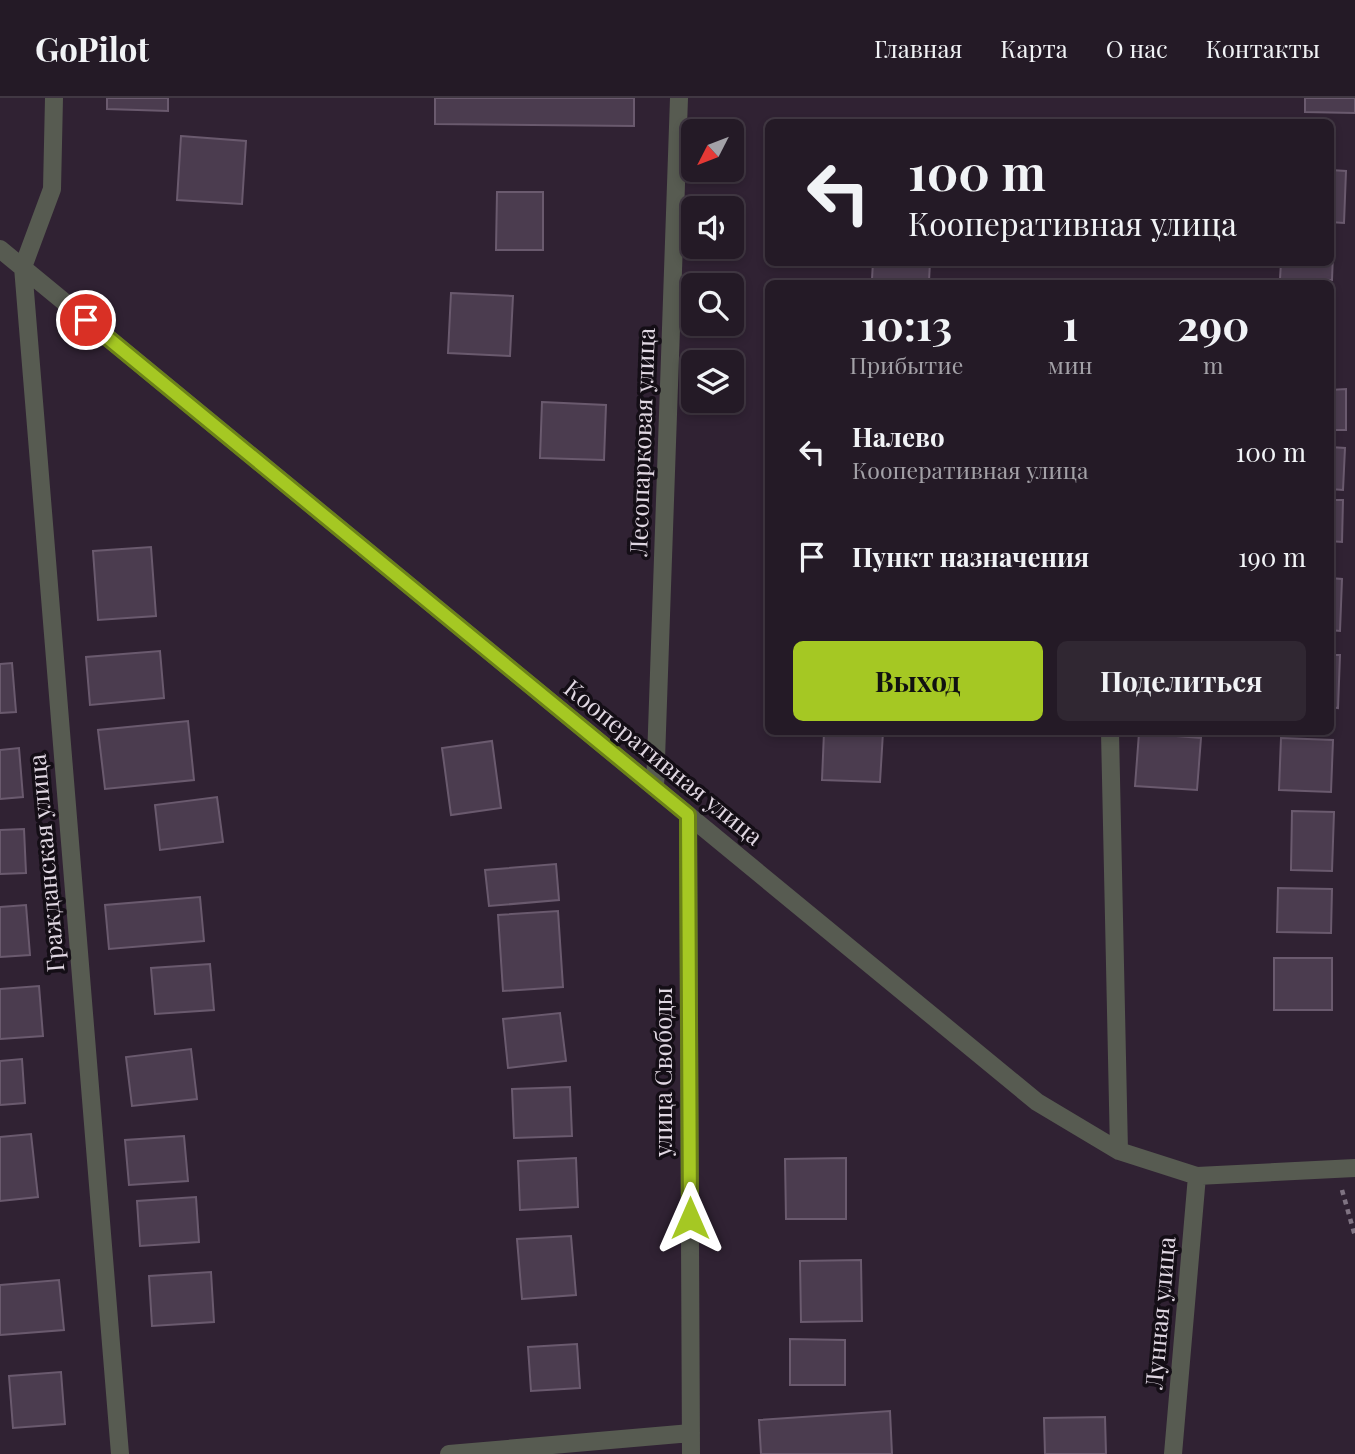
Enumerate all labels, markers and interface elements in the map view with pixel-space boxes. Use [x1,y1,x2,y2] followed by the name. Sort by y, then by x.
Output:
[35,26,149,70] text: GoPilot
[874,32,962,64] text: Главная
[1000,32,1068,64] text: Карта
[1106,32,1168,64] text: О нас
[1206,32,1320,64] text: Контакты
[681,119,744,182] north arrow
[681,119,744,413] map controls
[908,138,1046,203] text: 100 m
[793,147,884,238] icon: left
[681,196,744,259] button: sound
[908,201,1237,244] text: Кооперативная улица
[681,273,744,336] button: search
[56,290,116,350] pin
[861,296,952,352] text: 10:13
[1062,296,1078,352] text: 1
[1177,296,1249,352] text: 290
[67,301,105,339] icon: arrive
[621,327,661,558] street label: Лесопарковая улица
[850,349,963,380] text: Прибытие
[1048,349,1093,380] text: мин
[1203,349,1224,380] text: m
[681,350,744,413] button: layers
[852,419,945,454] text: Налево
[793,433,831,471] icon: left
[1236,434,1306,469] text: 100 m
[852,454,1088,485] text: Кооперативная улица
[793,538,831,576] icon: arrive
[852,539,1089,574] text: Пункт назначения
[1238,539,1306,574] text: 190 m
[793,641,1043,721] button: Выход
[1057,641,1306,721] button: Поделиться
[558,671,770,852] street label: Кооперативная улица
[20,753,70,974] street label: Гражданская улица
[646,987,678,1158] street label: улица Свободы
[653,1181,727,1255] position arrow
[1136,1235,1182,1392] street label: Лунная улица

